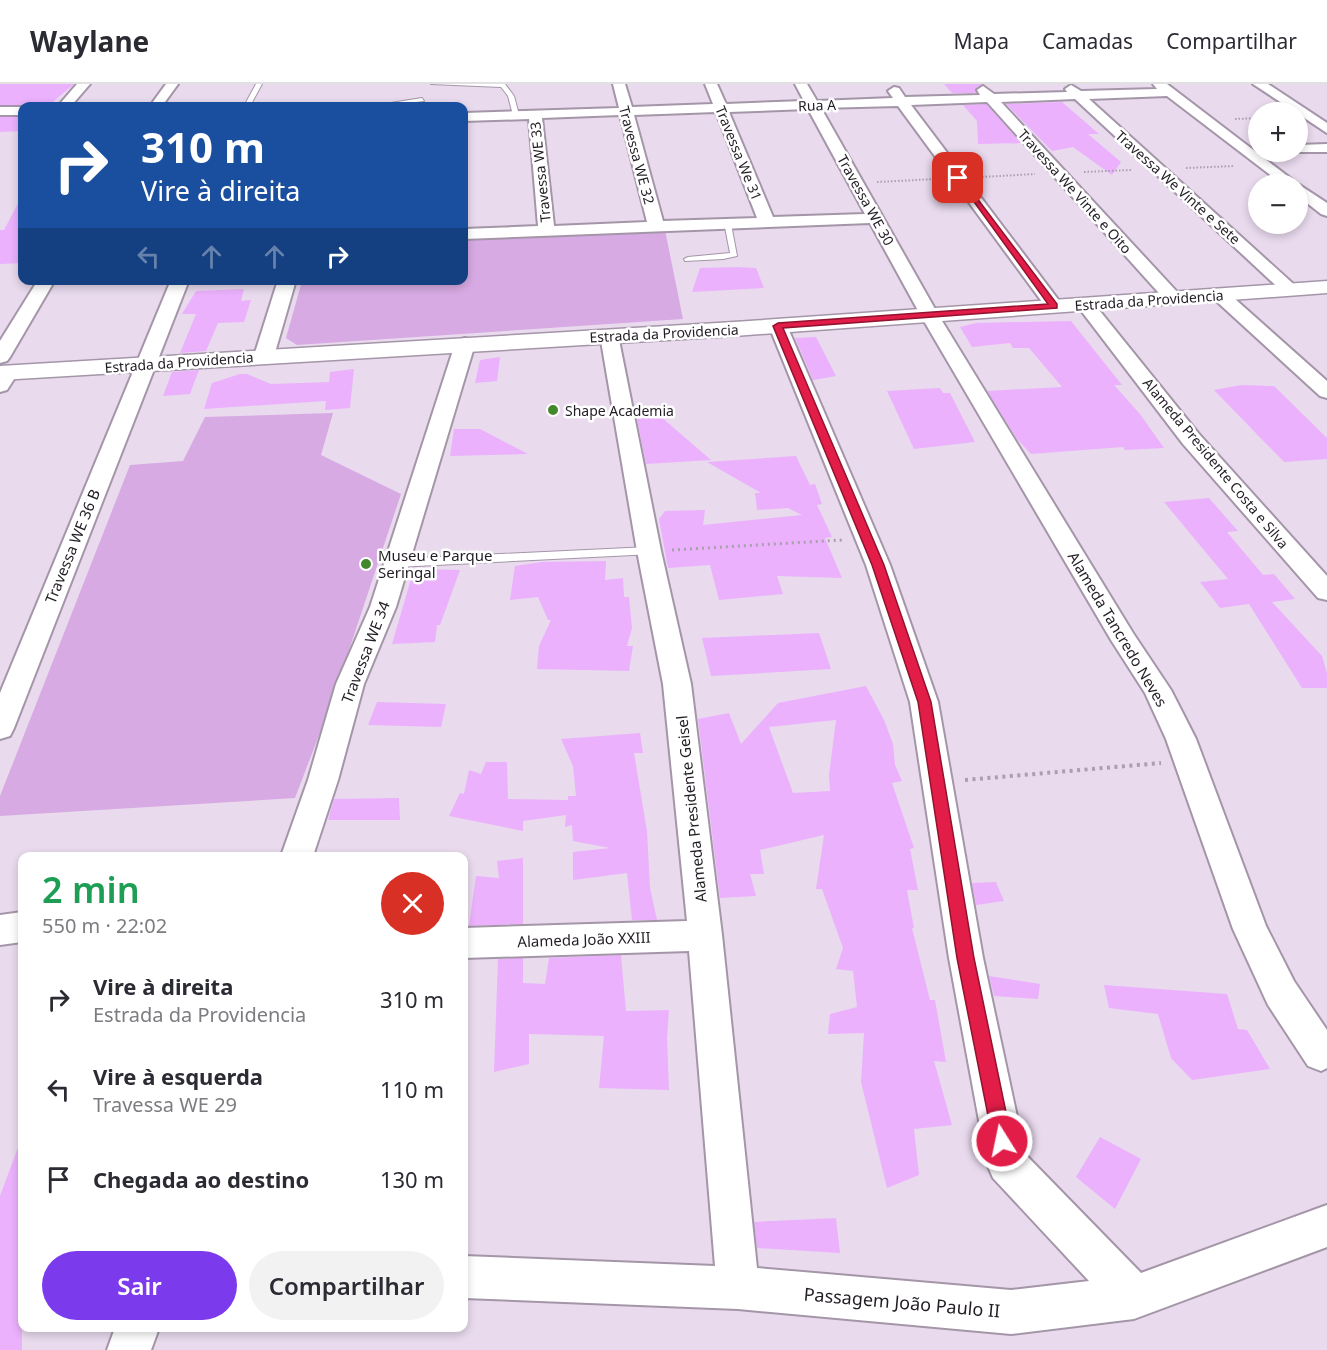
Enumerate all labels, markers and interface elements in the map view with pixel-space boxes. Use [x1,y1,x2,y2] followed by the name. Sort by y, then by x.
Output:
[30,22,149,60] text: Waylane
[953,27,1009,55] text: Mapa
[1042,27,1133,55] text: Camadas
[1166,27,1297,55] text: Compartilhar
[798,95,836,115] street label: Rua A
[1248,102,1308,234] map controls
[1248,102,1308,162] button: +
[711,103,767,203] street label: Travessa We 31
[615,104,659,206] street label: Travessa WE 32
[141,118,265,175] text: 310 m
[525,121,555,223] street label: Travessa WE 33
[1014,125,1136,257] street label: Travessa We Vinte e Oito
[42,126,120,204] icon: right
[1111,126,1245,248] street label: Travessa We Vinte e Sete
[833,151,899,249] street label: Travessa WE 30
[932,152,983,203] pin
[941,161,974,194] icon: arrive
[141,172,300,209] text: Vire à direita
[1248,174,1308,234] button: −
[132,240,165,273] icon: left
[195,240,228,273] icon: ahead
[258,240,291,273] icon: ahead
[321,240,354,273] icon: right
[1074,285,1224,315] street label: Estrada da Providencia
[589,320,739,346] street label: Estrada da Providencia
[104,347,254,377] street label: Estrada da Providencia
[1139,374,1293,552] street label: Alameda Presidente Costa e Silva
[565,401,674,420] place label: Shape Academia
[546,403,560,417] marker: Shape Academia
[40,486,104,606] street label: Travessa WE 36 B
[378,545,492,582] place label: Museu e Parque Seringal
[1064,548,1172,710] street label: Alameda Tancredo Neves
[359,557,373,571] marker: Museu e Parque Seringal
[336,598,394,706] street label: Travessa WE 34
[671,715,711,903] street label: Alameda Presidente Geisel
[42,865,140,914] text: 2 min
[381,872,444,935] button: close
[42,912,167,939] text: 550 m · 22:02
[517,927,651,951] street label: Alameda João XXIII
[93,971,233,1001] text: Vire à direita
[42,983,75,1016] icon: right
[380,984,444,1014] text: 310 m
[93,1001,306,1028] text: Estrada da Providencia
[93,1061,263,1091] text: Vire à esquerda
[42,1073,75,1106] icon: left
[380,1074,444,1104] text: 110 m
[93,1091,237,1118] text: Travessa WE 29
[970,1109,1034,1173] position arrow
[42,1163,75,1196] icon: arrive
[93,1164,309,1194] text: Chegada ao destino
[380,1164,444,1194] text: 130 m
[42,1251,237,1320] button: Sair
[249,1251,444,1320] button: Compartilhar
[803,1281,1001,1323] street label: Passagem João Paulo II

